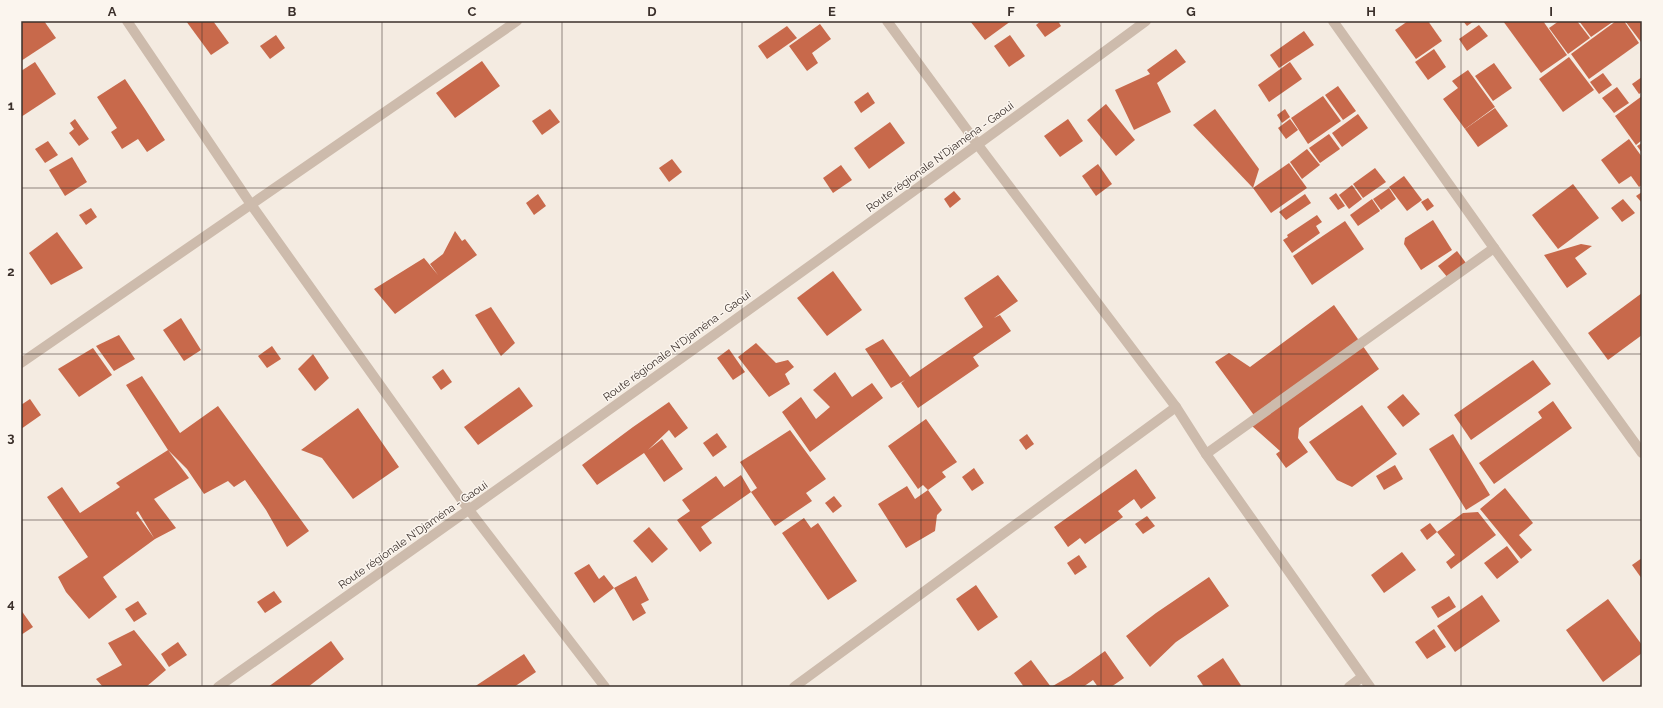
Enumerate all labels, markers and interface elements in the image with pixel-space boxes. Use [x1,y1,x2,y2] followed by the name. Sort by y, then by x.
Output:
[108,4,117,19] text: A
[288,4,297,19] text: B
[468,4,477,19] text: C
[647,4,657,19] text: D
[828,4,836,19] text: E
[1007,4,1015,19] text: F
[1186,4,1196,19] text: G
[1366,4,1376,19] text: H
[1549,4,1553,19] text: I
[8,98,15,113] text: 1
[864,99,1016,215] street label: Route régionale N'Djaména - Gaoui
[7,264,15,279] text: 2
[601,288,753,404] street label: Route régionale N'Djaména - Gaoui
[7,430,15,445] text: 3
[336,478,490,592] street label: Route régionale N'Djaména - Gaoui
[7,596,15,611] text: 4

